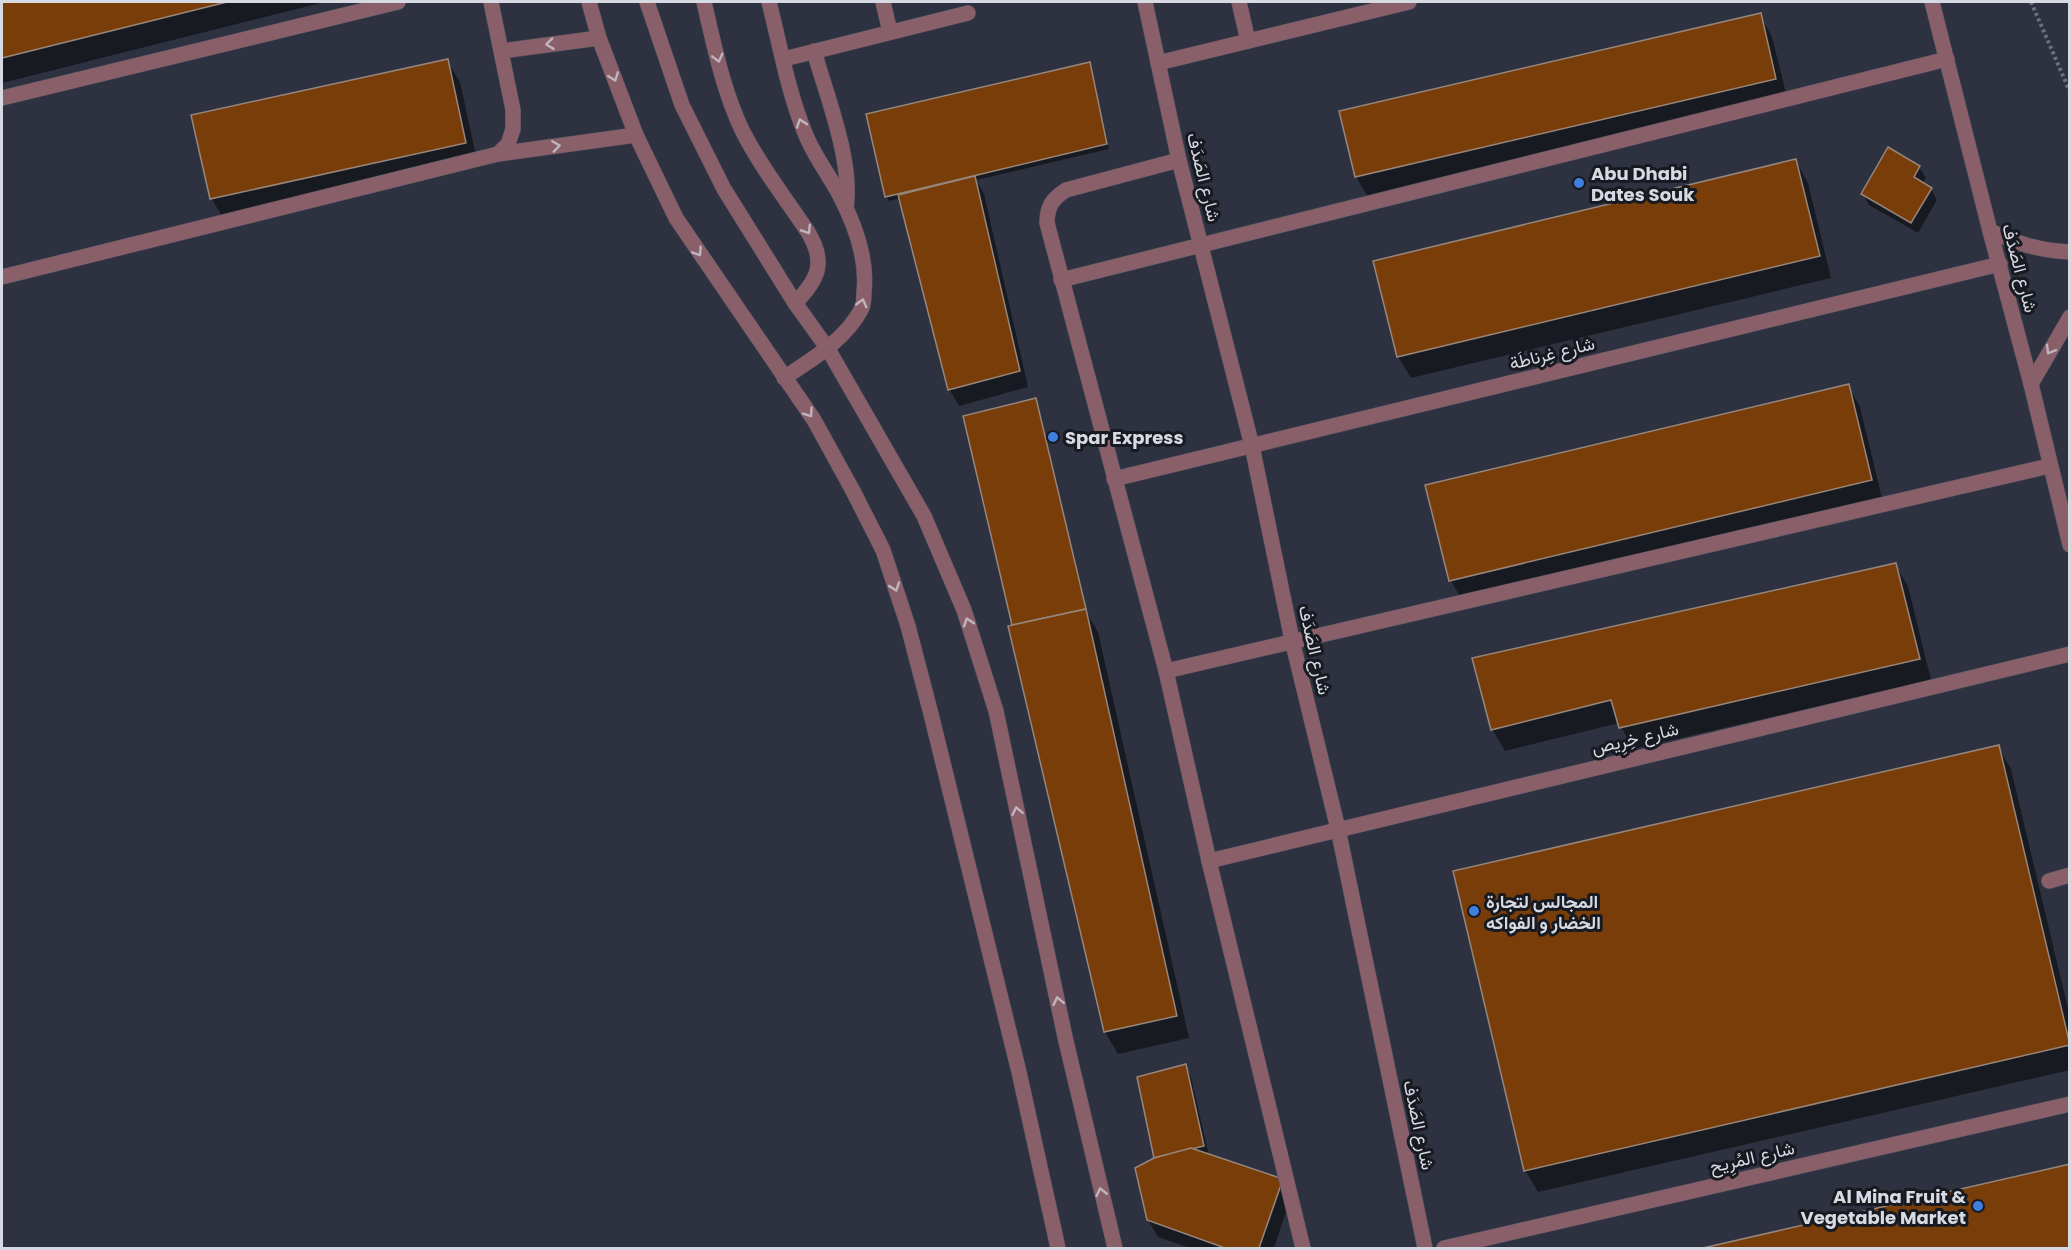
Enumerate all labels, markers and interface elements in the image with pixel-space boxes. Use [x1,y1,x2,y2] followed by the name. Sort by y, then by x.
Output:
[546,38,555,50] one-way arrow
[710,53,723,63] one-way arrow
[607,71,619,82] one-way arrow
[796,118,808,129] one-way arrow
[1181,130,1227,224] street label: شارع الصَدَف
[551,141,560,153] one-way arrow
[1591,161,1695,207] place label: Abu Dhabi Dates Souk
[1572,176,1586,190] marker: Abu Dhabi Dates Souk
[1996,221,2044,315] street label: شارع الصَدَف
[799,224,811,234] one-way arrow
[691,246,703,256] one-way arrow
[854,298,867,308] one-way arrow
[1507,330,1597,376] street label: شارع غِرناطَة
[2046,344,2057,354] one-way arrow
[802,406,813,417] one-way arrow
[1065,425,1183,450] place label: Spar Express
[1046,430,1060,444] marker: Spar Express
[888,581,901,592] one-way arrow
[1293,603,1337,697] street label: شارع الصَدَف
[962,617,975,628] one-way arrow
[1589,716,1681,762] street label: شارع خِرِيص
[1012,806,1025,816] one-way arrow
[1486,889,1601,935] place label: المجالس لتجارة الخضار و الفواكه
[1467,904,1481,918] marker: المجالس لتجارة الخضار و الفواكه
[1052,997,1065,1007] one-way arrow
[1397,1078,1441,1172] street label: شارع الصَدَف
[1707,1135,1798,1181] street label: شارع المُرِيح
[1801,1184,1967,1230] place label: Al Mina Fruit & Vegetable Market
[1096,1187,1109,1197] one-way arrow
[1971,1199,1985,1213] marker: Al Mina Fruit & Vegetable Market

